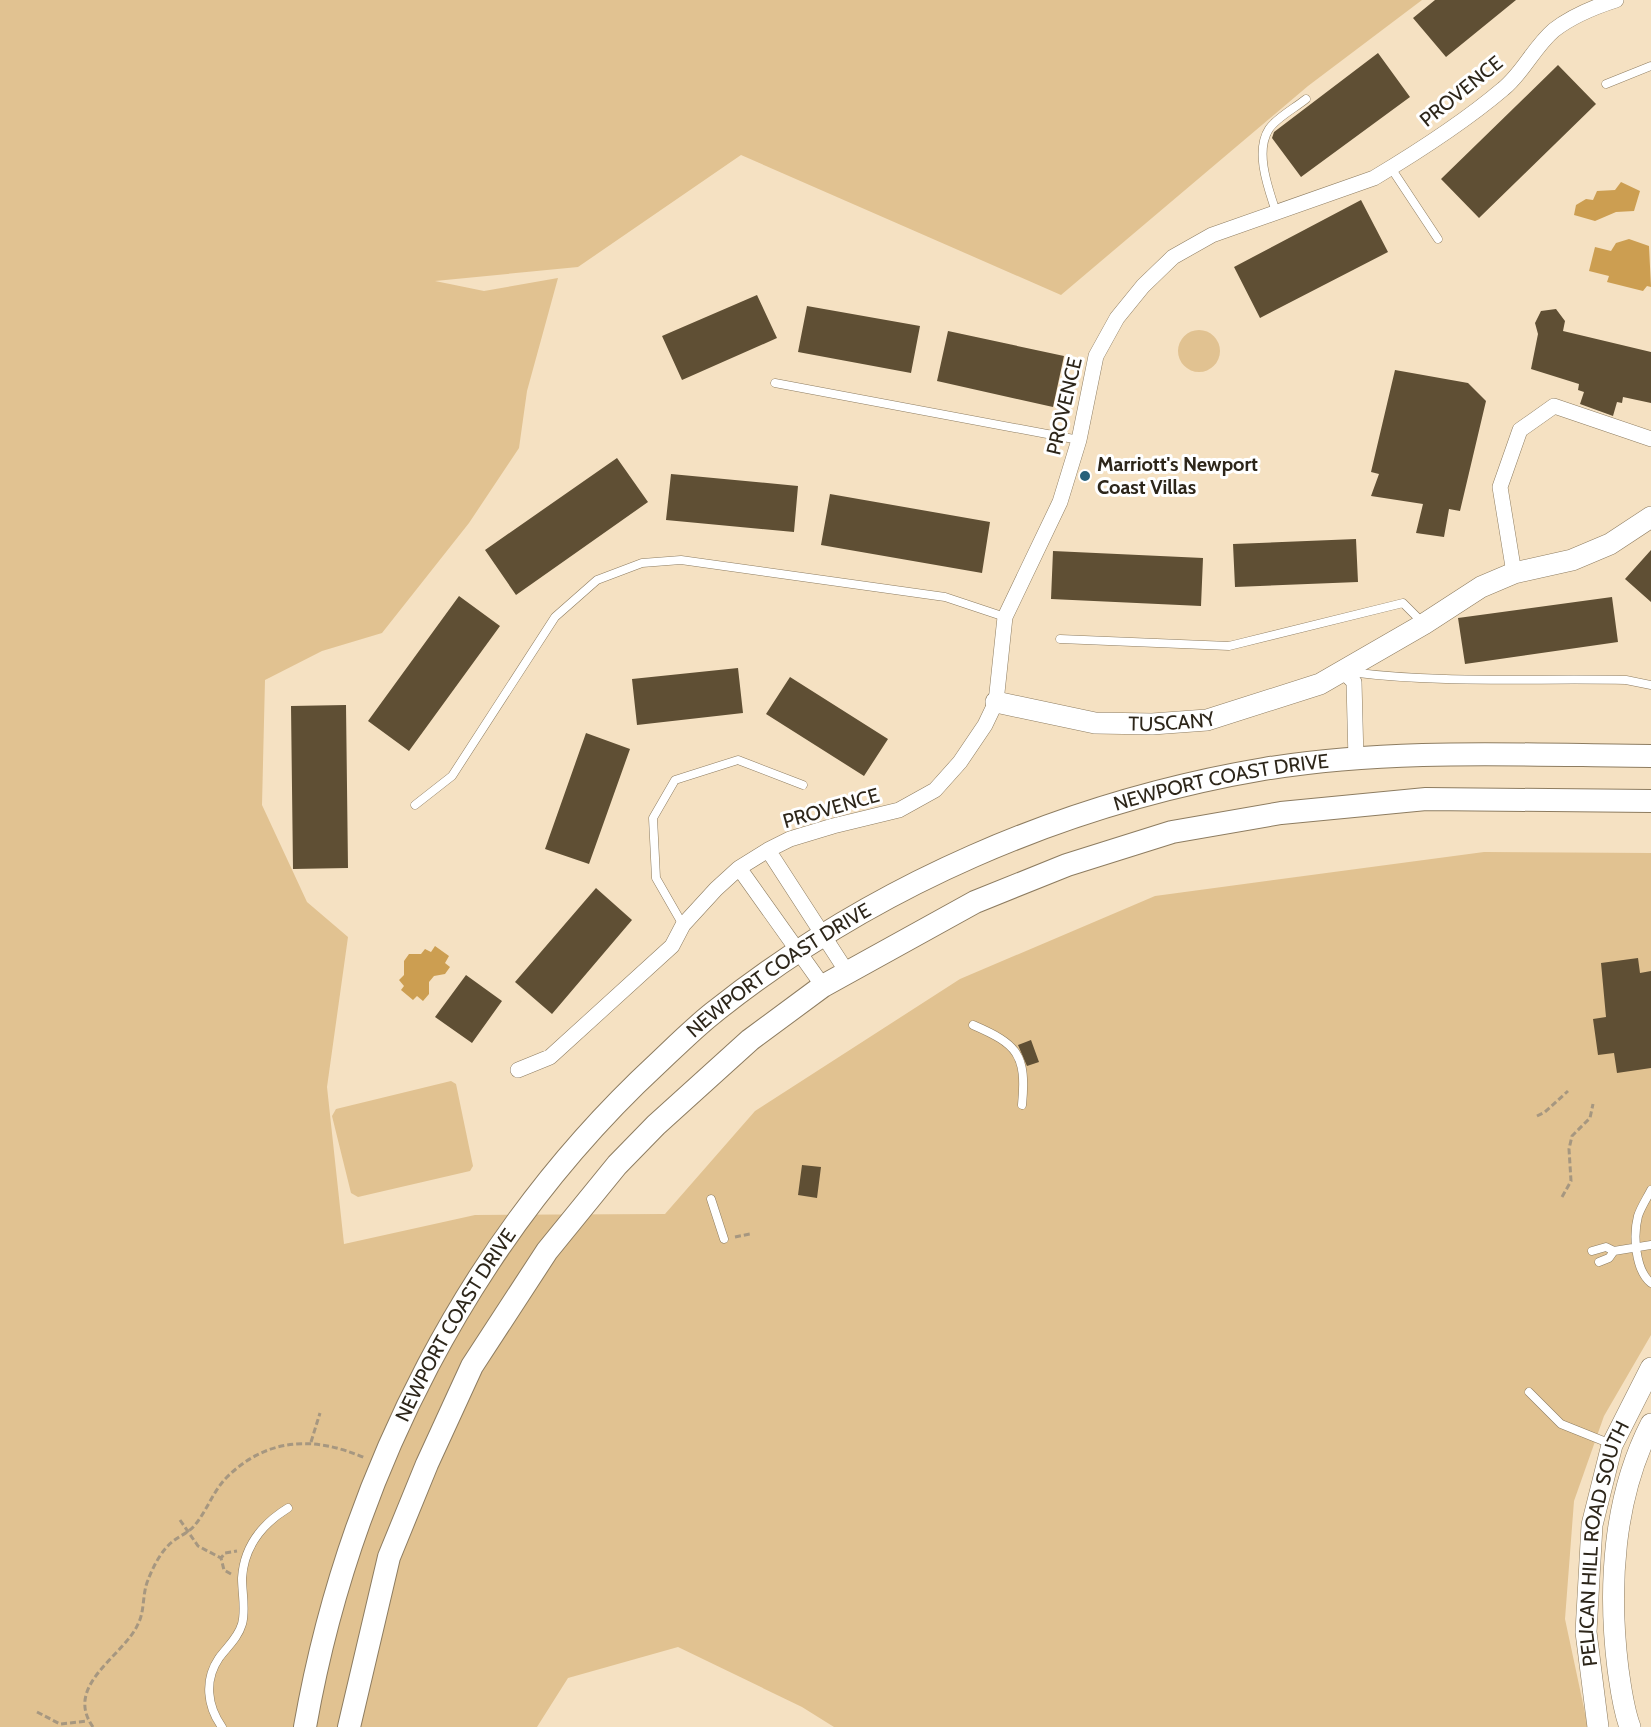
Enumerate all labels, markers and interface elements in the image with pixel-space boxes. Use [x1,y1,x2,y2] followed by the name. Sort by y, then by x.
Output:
[1415,50,1507,132] street label: PROVENCE
[1041,355,1087,457] street label: PROVENCE
[1097,452,1258,499] place label: Marriott's Newport Coast Villas
[1078,469,1092,483] marker: Marriott's Newport Coast Villas
[1128,706,1219,736] street label: TUSCANY
[1111,749,1330,816] street label: NEWPORT COAST DRIVE
[780,783,882,833] street label: PROVENCE
[681,898,875,1042] street label: NEWPORT COAST DRIVE
[390,1224,521,1425] street label: NEWPORT COAST DRIVE
[1574,1417,1634,1668] street label: PELICAN HILL ROAD SOUTH

